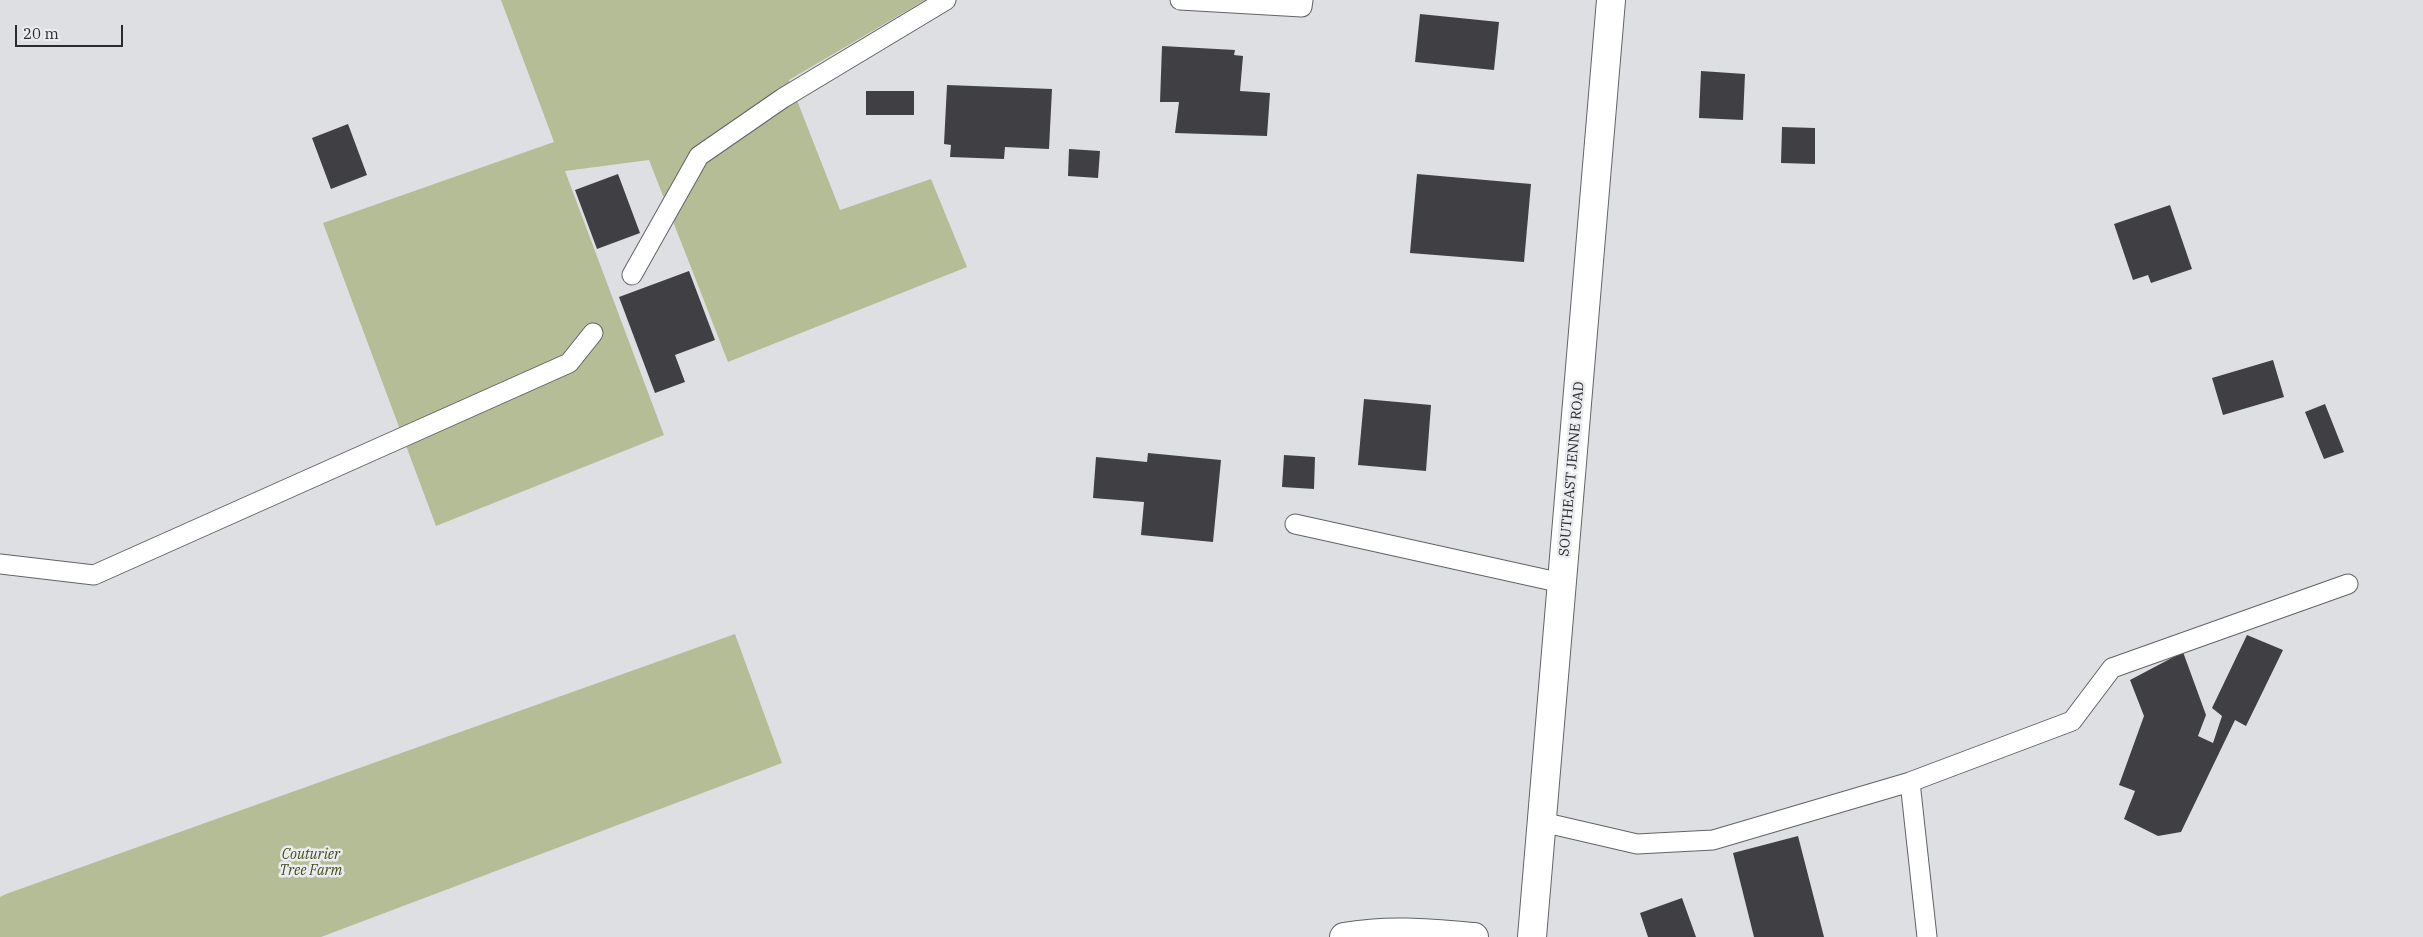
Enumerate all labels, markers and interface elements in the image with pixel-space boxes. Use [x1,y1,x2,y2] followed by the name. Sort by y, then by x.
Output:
[18,15,125,47] scale bar
[23,24,59,43] text: 20 m
[1556,381,1588,557] street label: SOUTHEAST JENNE ROAD
[280,847,342,880] park label: Couturier Tree Farm

